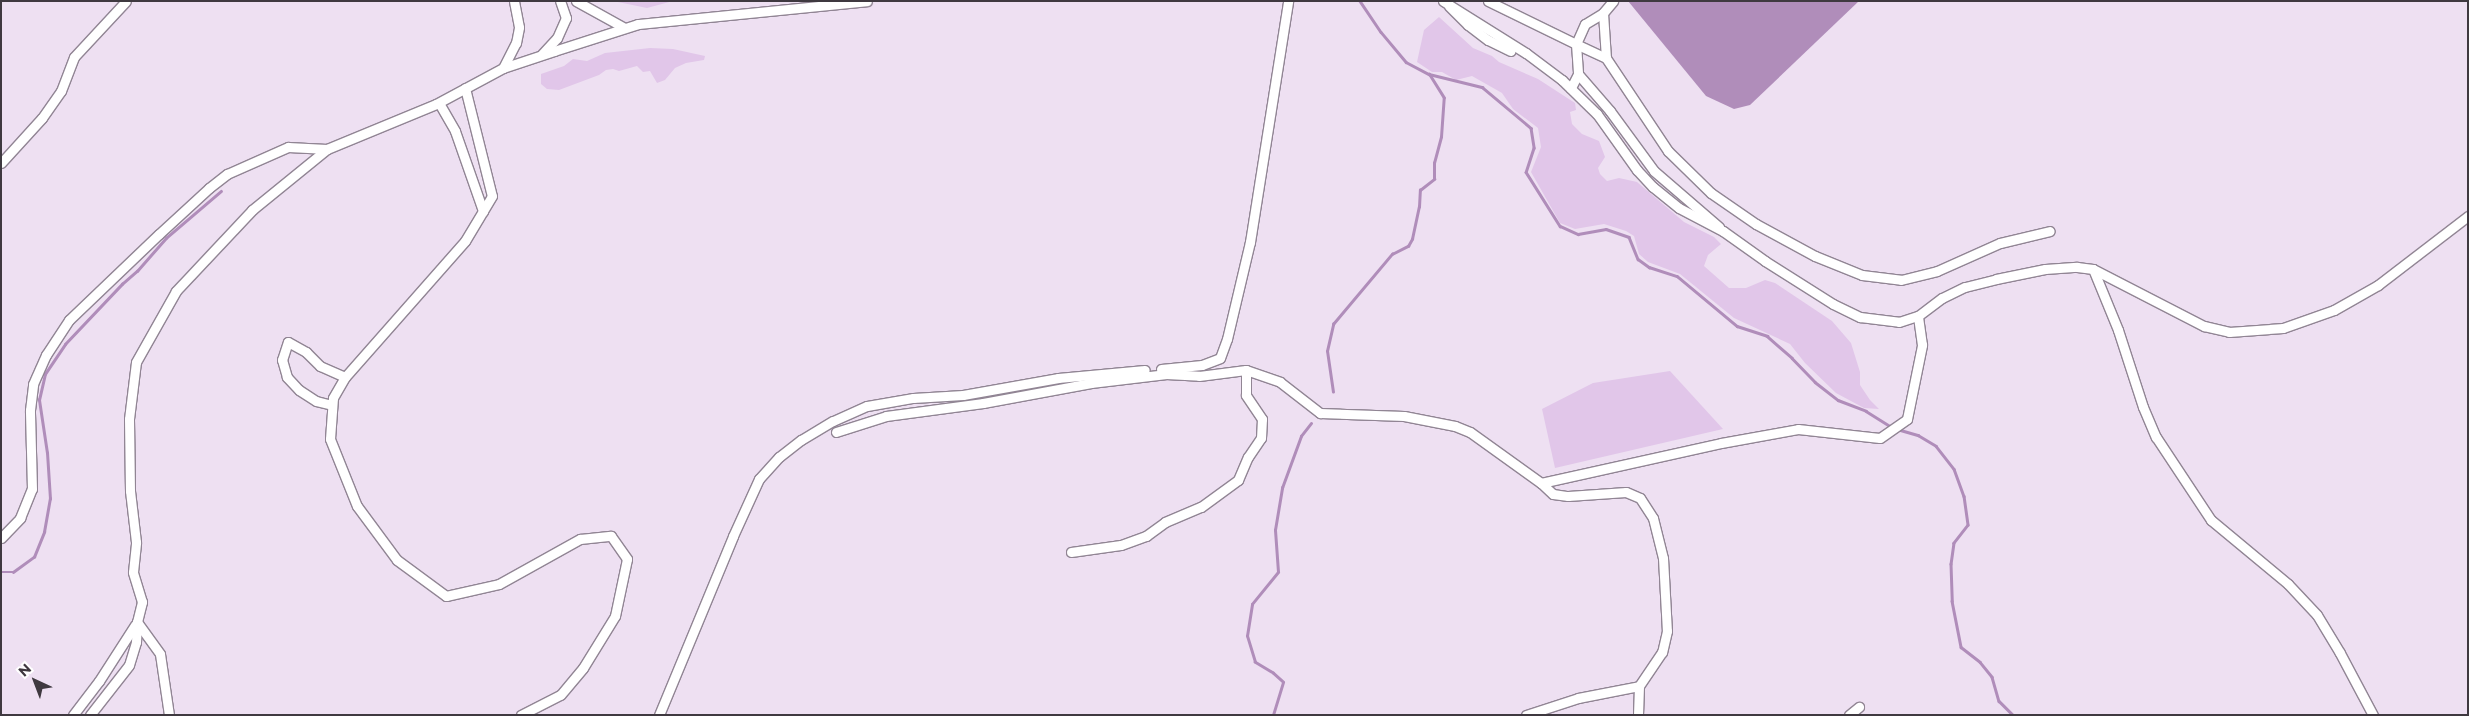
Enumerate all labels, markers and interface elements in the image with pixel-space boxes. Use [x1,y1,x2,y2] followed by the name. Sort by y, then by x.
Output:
[10,656,60,706] north arrow
[14,660,35,680] text: N

